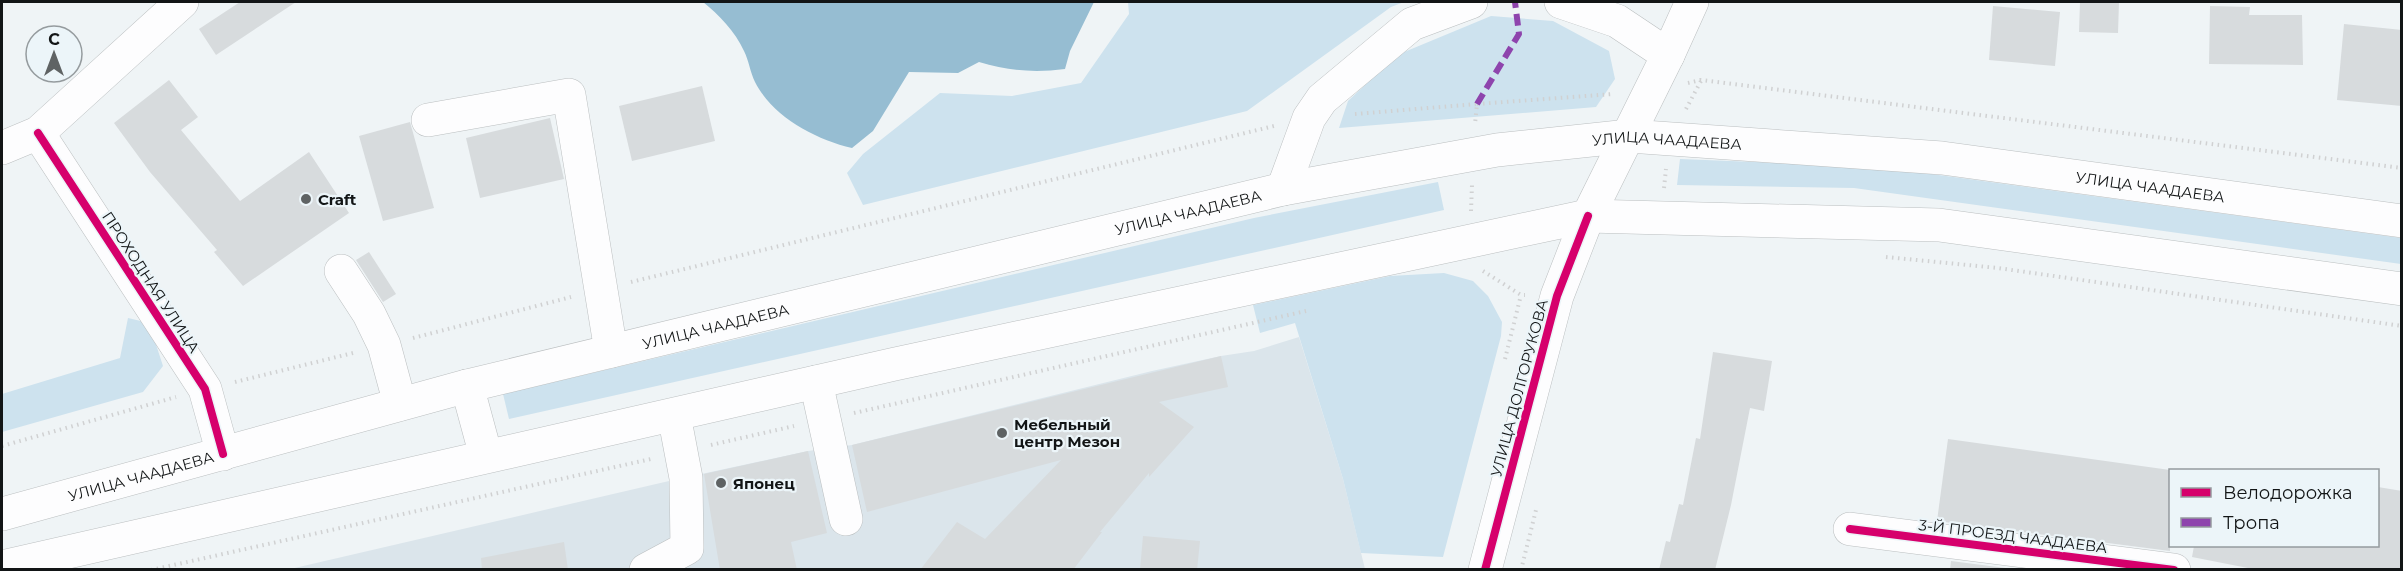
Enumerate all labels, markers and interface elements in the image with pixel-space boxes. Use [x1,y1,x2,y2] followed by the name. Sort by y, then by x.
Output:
[24,24,84,84] north arrow
[48,30,60,49] text: С
[1591,126,1742,153] street label: УЛИЦА ЧААДАЕВА
[2075,167,2226,206] street label: УЛИЦА ЧААДАЕВА
[1113,185,1263,239] street label: УЛИЦА ЧААДАЕВА
[318,190,357,209] place label: Craft
[299,192,313,206] marker: Craft
[98,208,204,356] street label: ПРОХОДНАЯ УЛИЦА
[1486,297,1552,479] street label: УЛИЦА ДОЛГОРУКОВА
[640,299,791,353] street label: УЛИЦА ЧААДАЕВА
[1014,415,1120,451] place label: Мебельный центр Мезон
[995,426,1009,440] marker: Мебельный центр Мезон
[66,447,216,505] street label: УЛИЦА ЧААДАЕВА
[2169,469,2379,547] legend
[733,474,795,493] place label: Японец
[714,476,728,490] marker: Японец
[2223,482,2352,504] text: Велодорожка
[2223,512,2280,534] text: Тропа
[1918,515,2108,557] street label: 3-Й ПРОЕЗД ЧААДАЕВА

